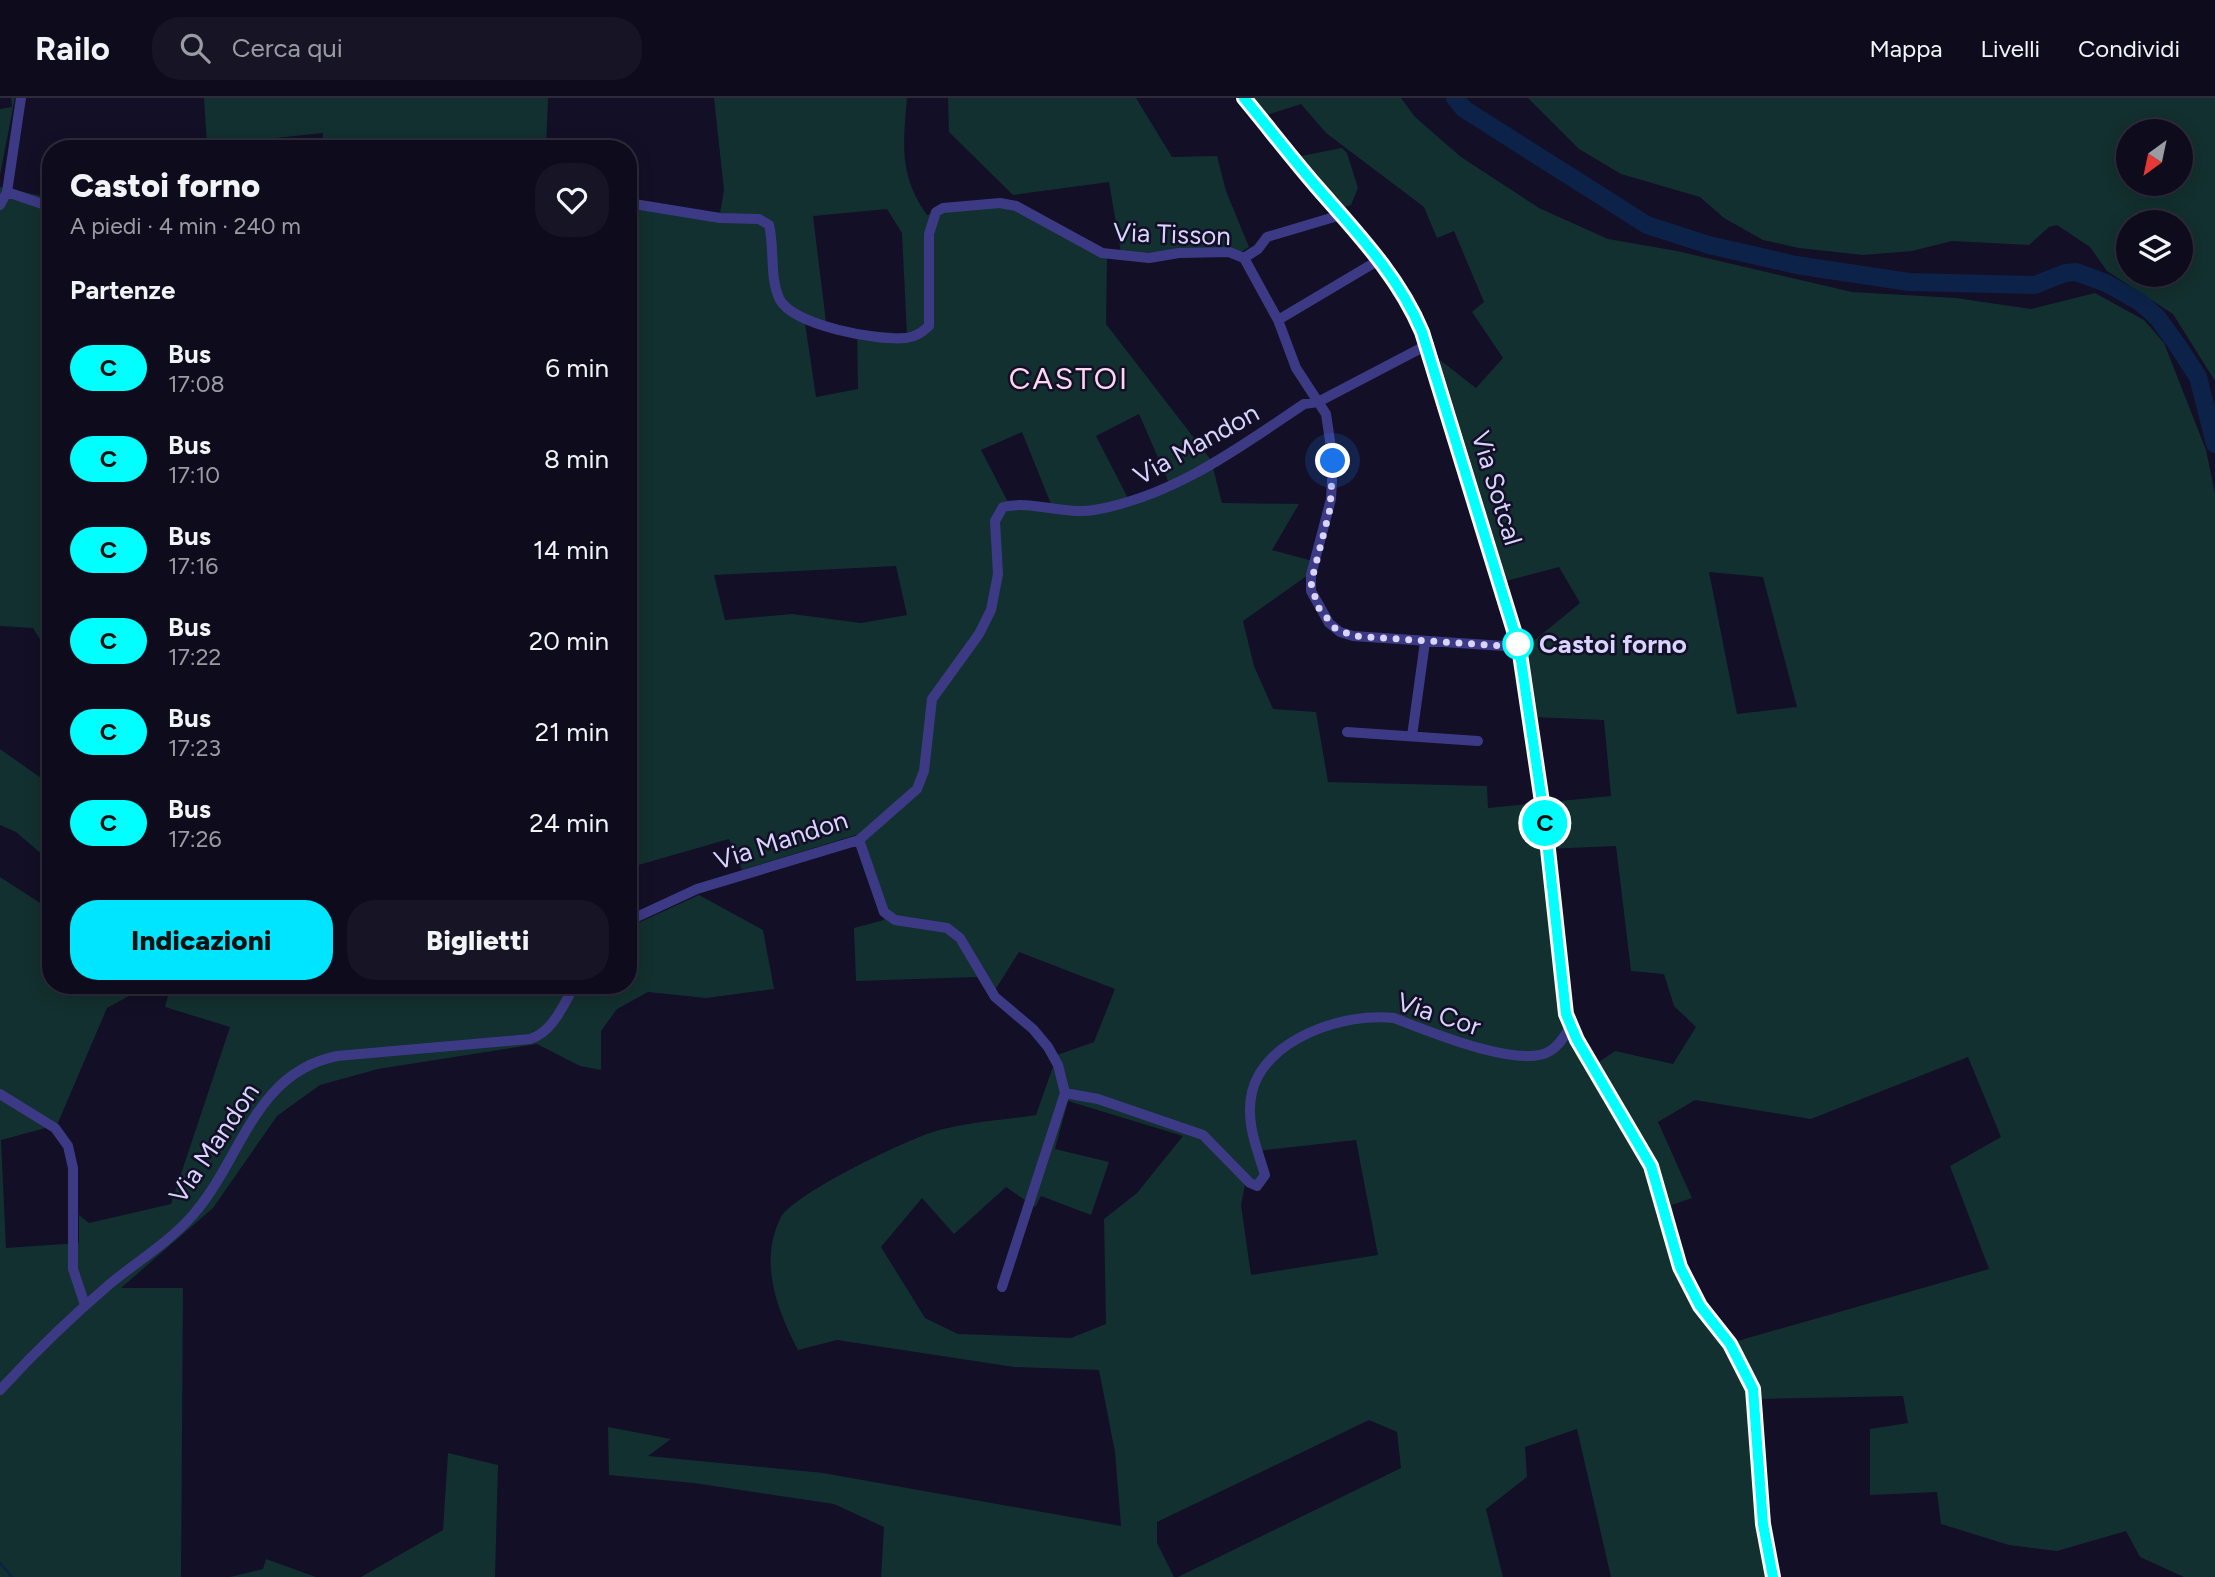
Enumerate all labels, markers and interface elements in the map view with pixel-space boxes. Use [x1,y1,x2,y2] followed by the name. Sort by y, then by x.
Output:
[152,17,642,80] search box
[35,29,110,68] text: Railo
[176,29,214,67] icon: search
[232,32,343,64] text: Cerca qui
[1869,34,1943,63] text: Mappa
[1981,34,2040,63] text: Livelli
[2078,34,2180,63] text: Condividi
[2116,119,2193,196] north arrow
[2116,119,2193,287] map controls
[535,163,609,237] button: heart
[70,166,260,205] text: Castoi forno
[2116,210,2193,287] button: layers
[70,212,301,240] text: A piedi · 4 min · 240 m
[1113,216,1231,252] street label: Via Tisson
[70,274,175,306] text: Partenze
[168,338,211,370] text: Bus
[545,352,609,384] text: 6 min
[100,353,117,382] text: C
[1009,360,1129,397] district label: CASTOI
[168,370,225,398] text: 17:08
[1128,396,1264,492] street label: Via Mandon
[1465,427,1529,549] street label: Via Sotcal
[168,429,211,461] text: Bus
[544,443,609,475] text: 8 min
[1315,443,1350,478] your location
[100,444,117,473] text: C
[168,461,220,489] text: 17:10
[168,520,211,552] text: Bus
[533,534,609,566] text: 14 min
[100,535,117,564] text: C
[168,552,218,580] text: 17:16
[168,611,211,643] text: Bus
[529,625,609,657] text: 20 min
[100,626,117,655] text: C
[1539,628,1687,660] place label: Castoi forno
[1503,629,1533,659] marker: Castoi forno
[168,643,221,671] text: 17:22
[168,702,211,734] text: Bus
[535,716,609,748] text: 21 min
[100,717,117,746] text: C
[168,734,221,762] text: 17:23
[168,793,211,825] text: Bus
[1522,800,1568,846] line badge: C
[710,803,852,877] street label: Via Mandon
[529,807,609,839] text: 24 min
[100,808,117,837] text: C
[1536,808,1554,837] text: C
[168,825,222,853] text: 17:26
[70,900,333,980] button: Indicazioni
[347,900,609,980] button: Biglietti
[1393,985,1485,1043] street label: Via Cor
[162,1077,266,1209] street label: Via Mandon

